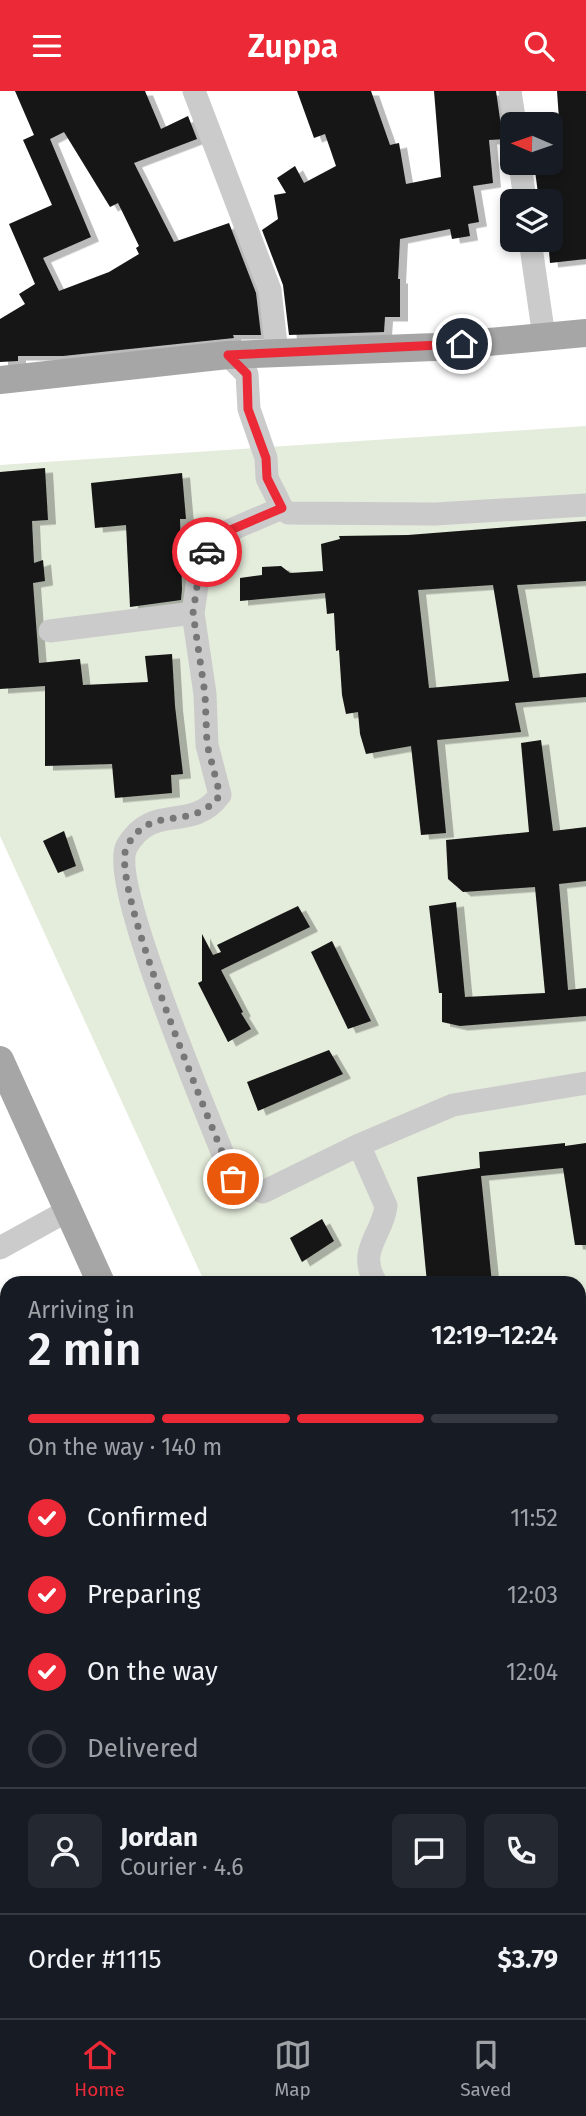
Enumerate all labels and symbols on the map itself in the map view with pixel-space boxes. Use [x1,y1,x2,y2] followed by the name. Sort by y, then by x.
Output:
[500,112,564,175] north arrow
[432,314,492,374] pin
[172,517,242,587] courier
[203,1149,263,1209] pin

